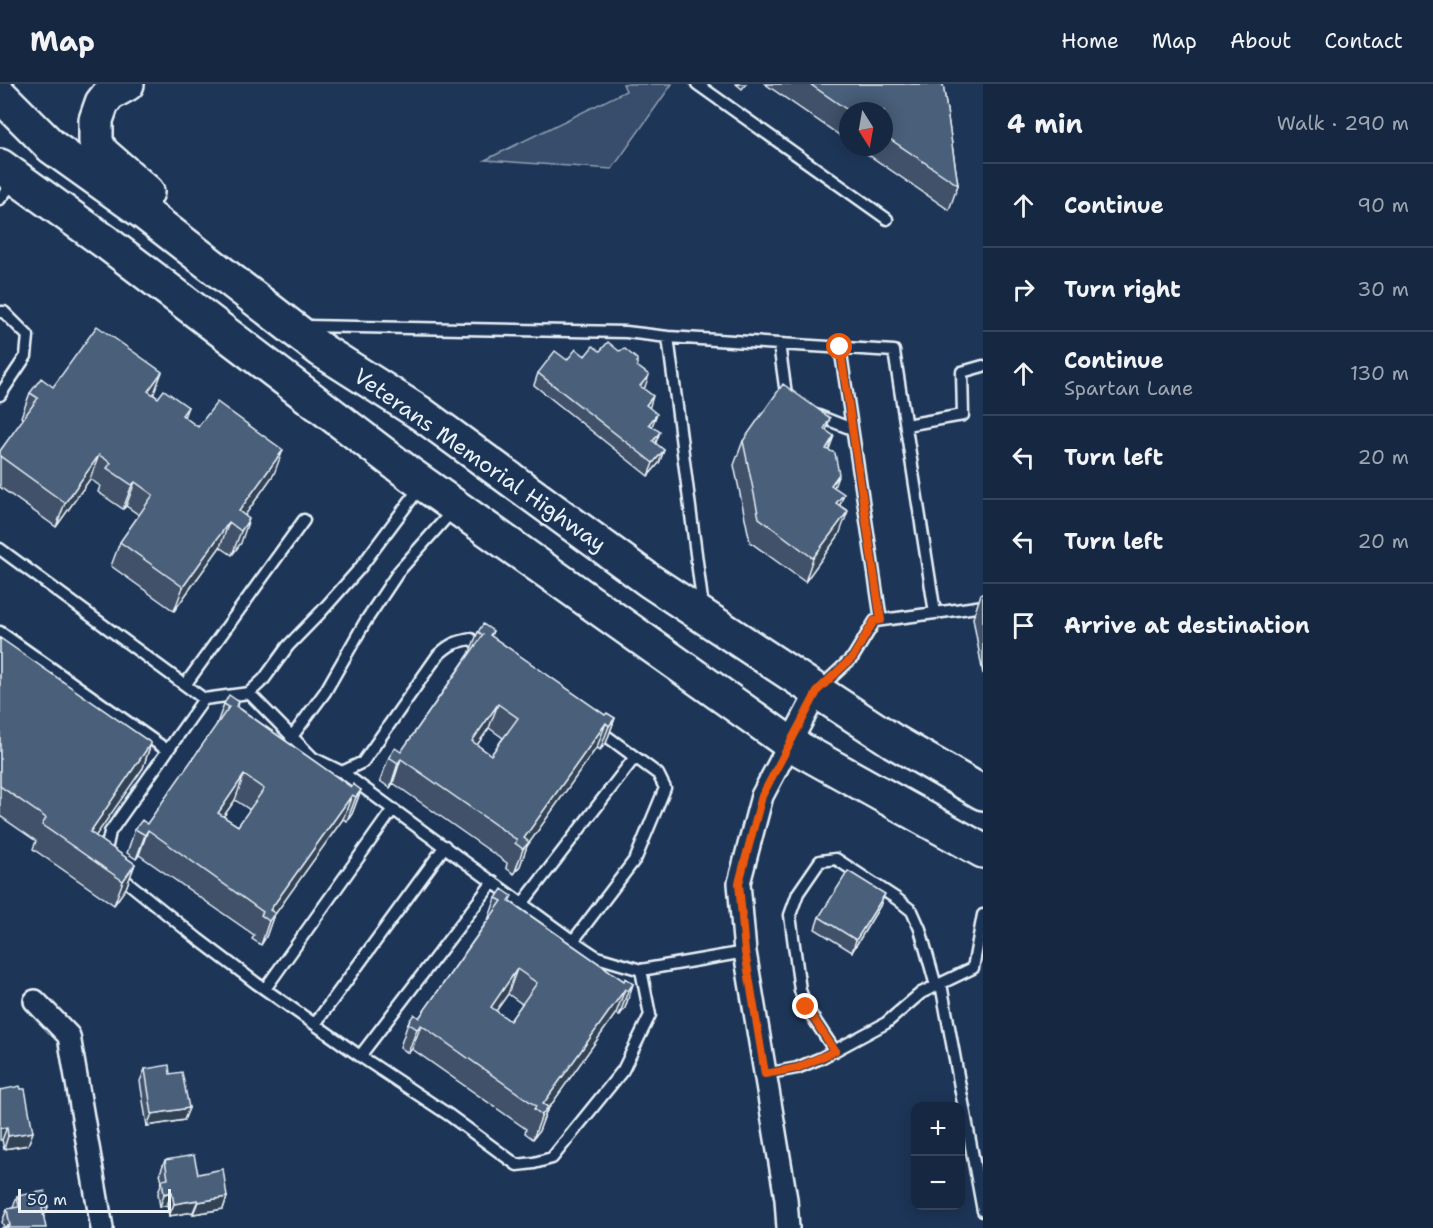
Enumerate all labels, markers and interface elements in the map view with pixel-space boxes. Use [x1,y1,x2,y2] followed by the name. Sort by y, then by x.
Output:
[30,22,95,60] text: Map
[1061,27,1119,55] text: Home
[1152,27,1197,55] text: Map
[1230,27,1291,55] text: About
[1324,27,1403,55] text: Contact
[839,102,893,156] north arrow
[1007,106,1083,141] text: 4 min
[1277,110,1409,136] text: Walk · 290 m
[1007,189,1040,222] icon: ahead
[1064,191,1164,220] text: Continue
[1357,192,1409,218] text: 90 m
[1007,273,1040,306] icon: right
[1064,275,1181,304] text: Turn right
[1357,276,1409,302] text: 30 m
[826,333,852,359] route start
[1064,346,1164,375] text: Continue
[1007,357,1040,390] icon: ahead
[1350,360,1409,386] text: 130 m
[348,361,612,559] street label: Veterans Memorial Highway
[1064,375,1193,401] text: Spartan Lane
[1007,441,1040,474] icon: left
[1064,443,1163,472] text: Turn left
[1358,444,1409,470] text: 20 m
[1007,525,1040,558] icon: left
[1064,527,1163,556] text: Turn left
[1358,528,1409,554] text: 20 m
[1007,609,1040,642] icon: arrive
[1064,611,1310,640] text: Arrive at destination
[792,993,818,1019] route end
[911,1102,965,1210] map controls
[911,1102,965,1156] button: +
[911,1156,965,1210] button: −
[18,1186,171,1214] scale bar
[27,1189,67,1210] text: 50 m

